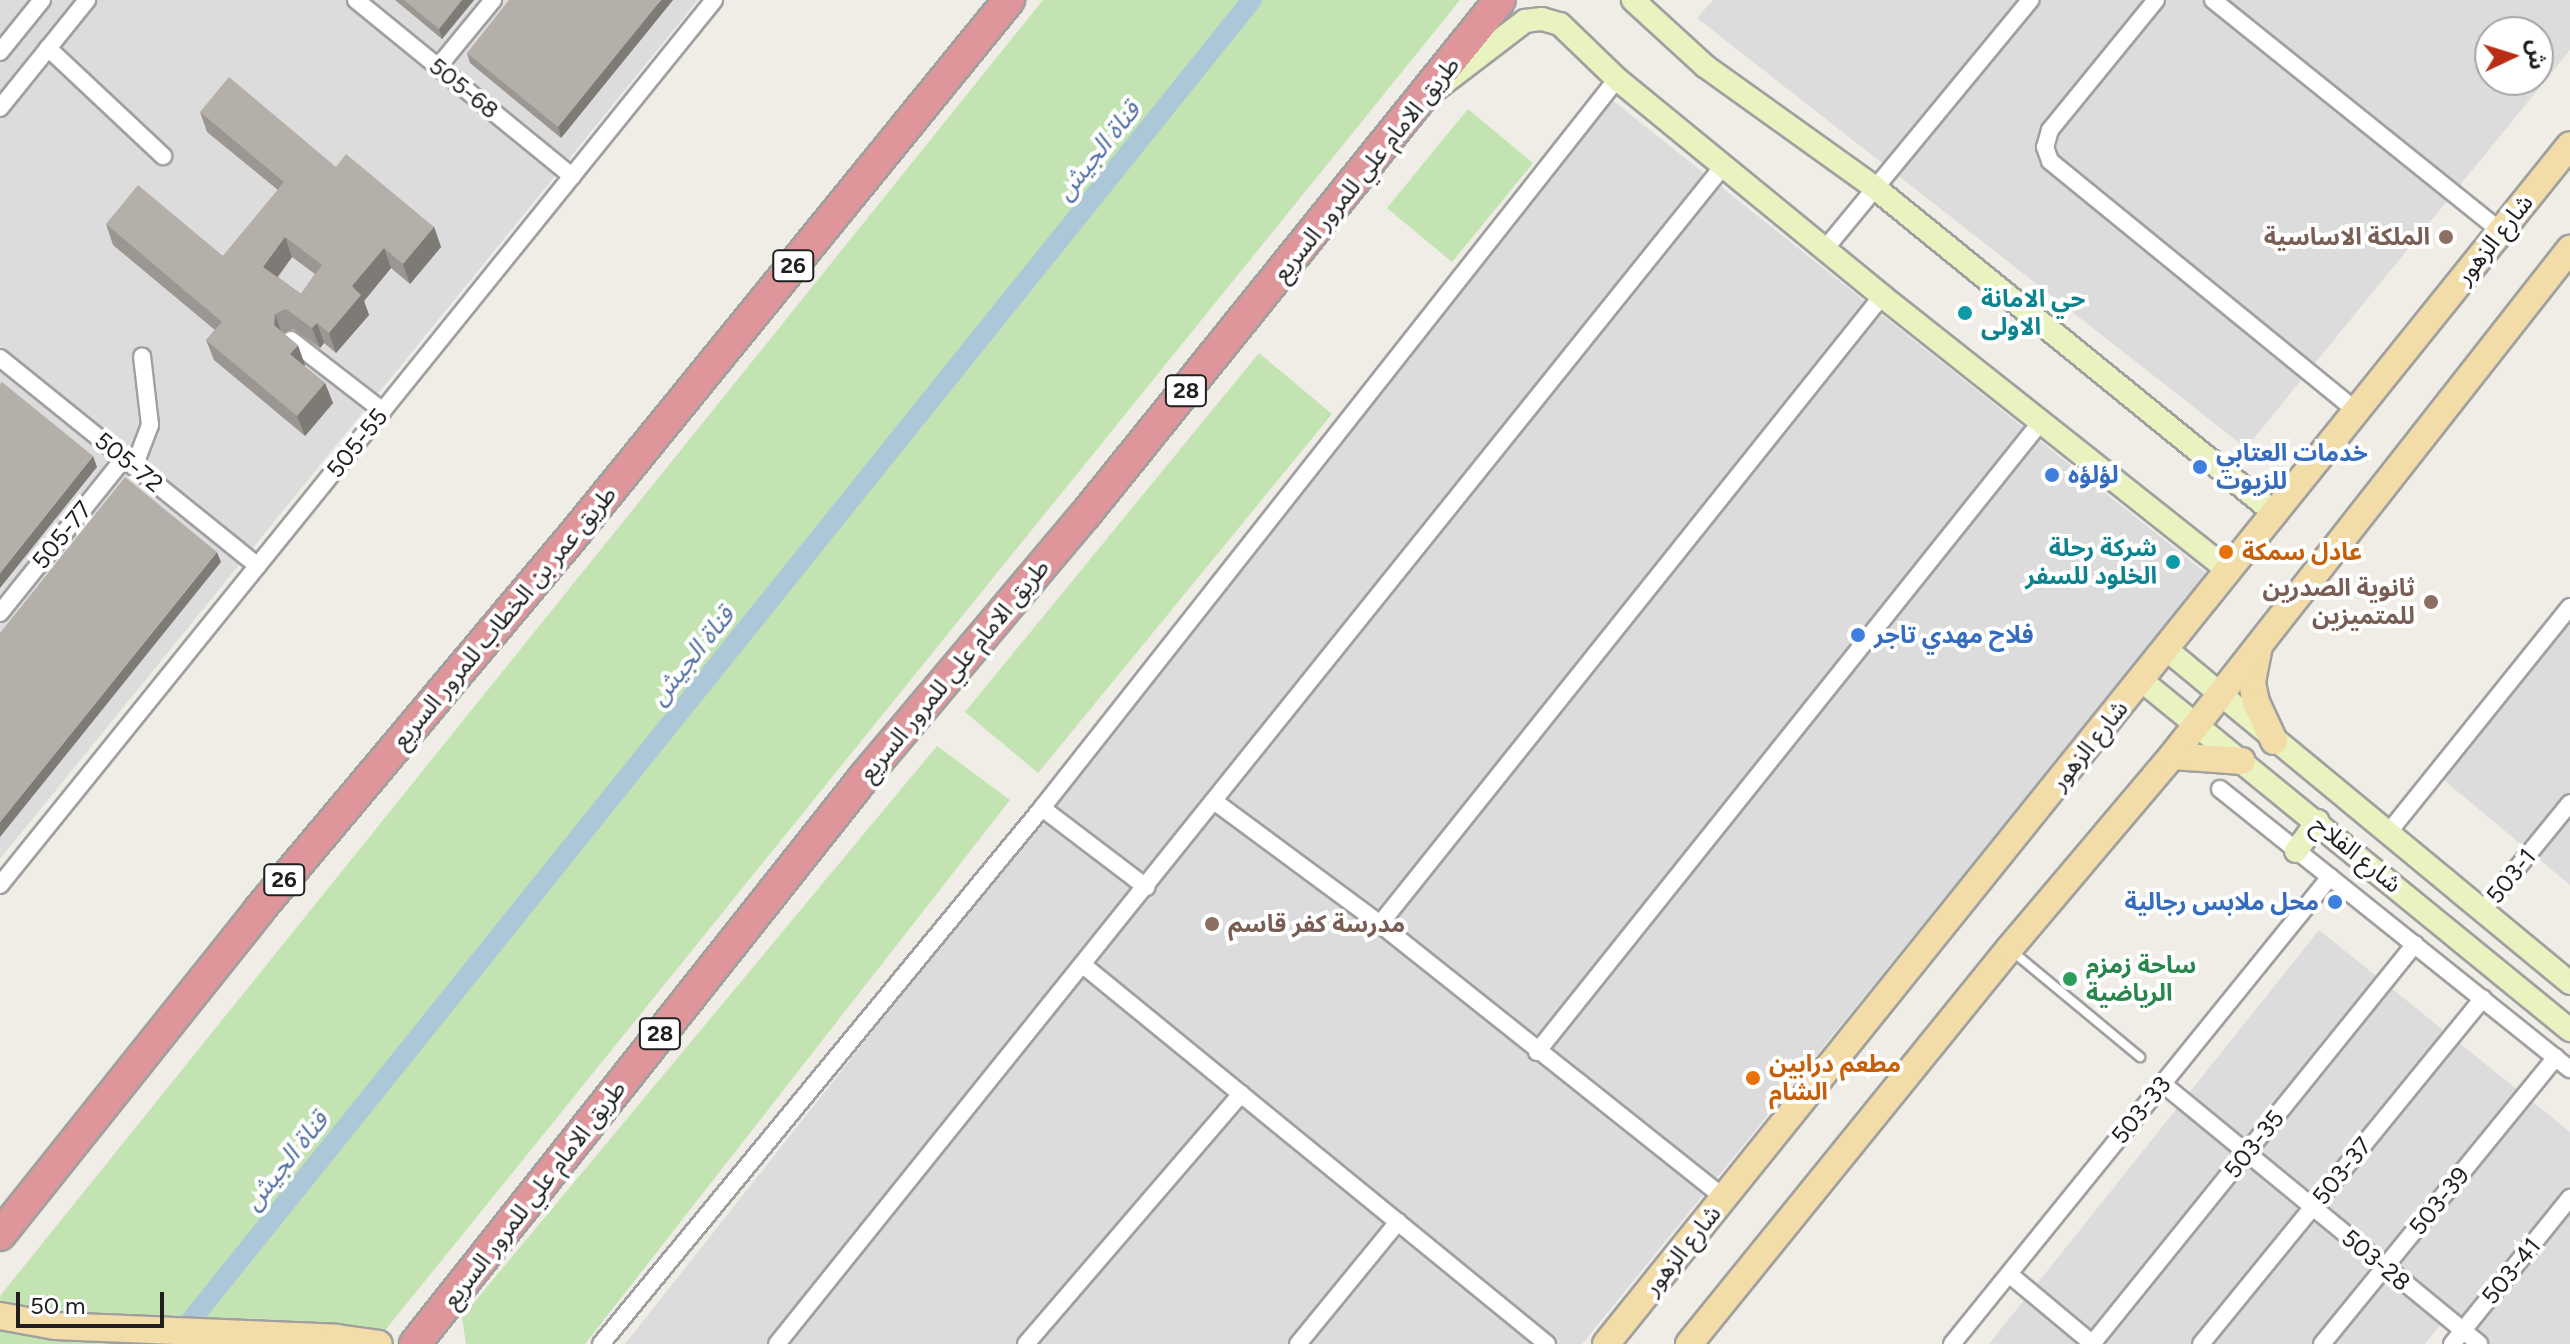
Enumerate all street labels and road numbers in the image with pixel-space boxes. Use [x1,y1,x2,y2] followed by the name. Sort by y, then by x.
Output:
[423,51,505,125] street label: 505-68
[1267,51,1465,287] street label: طريق الامام علي للمرور السريع
[2449,188,2539,290] street label: شارع الزهور
[771,248,815,284] road number: 26
[1164,373,1208,409] road number: 28
[320,403,394,483] street label: 505-55
[89,426,169,498] street label: 505-72
[386,480,622,754] street label: طريق عمر بن الخطاب للمرور السريع
[26,495,98,575] street label: 505-77
[853,553,1055,787] street label: طريق الامام علي للمرور السريع
[2044,694,2134,796] street label: شارع الزهور
[2307,809,2407,899] street label: شارع الفلاح
[2480,843,2542,909] street label: 503-1
[262,862,306,898] road number: 26
[638,1016,682,1052] road number: 28
[2105,1070,2177,1150] street label: 503-33
[436,1075,632,1313] street label: طريق الامام علي للمرور السريع
[2218,1104,2290,1184] street label: 503-35
[2306,1132,2378,1210] street label: 503-37
[2403,1161,2475,1241] street label: 503-39
[1637,1199,1727,1301] street label: شارع الزهور
[2336,1223,2416,1297] street label: 503-28
[2476,1232,2546,1310] street label: 503-41

